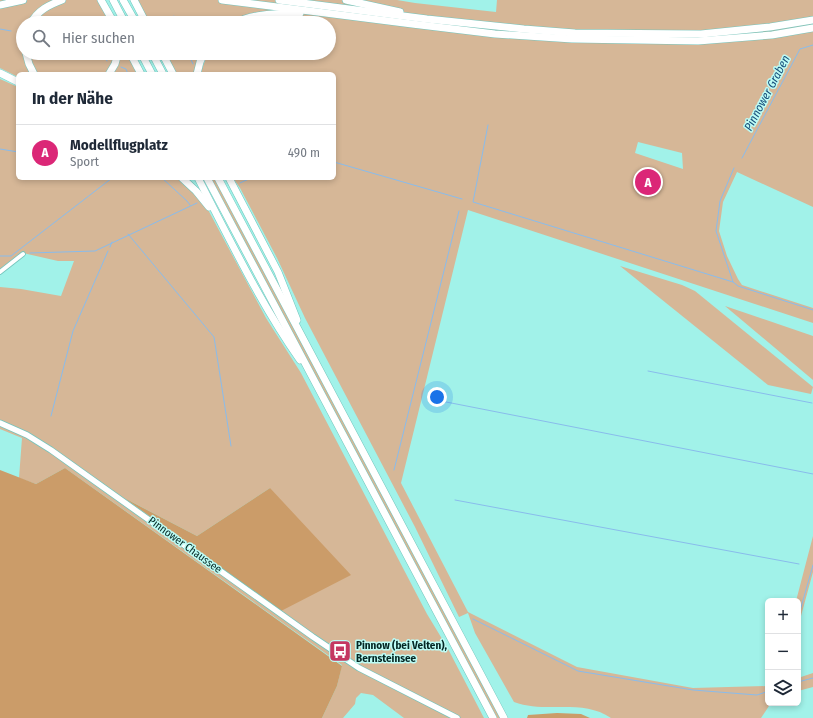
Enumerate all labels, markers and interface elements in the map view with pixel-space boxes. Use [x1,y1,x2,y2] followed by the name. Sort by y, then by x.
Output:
[16,16,336,60] search box
[30,27,52,49] icon: search
[62,29,135,47] text: Hier suchen
[741,53,793,133] water label: Pinnower Graben
[32,88,113,109] text: In der Nähe
[70,136,168,154] text: Modellflugplatz
[41,145,49,160] text: A
[288,145,320,160] text: 490 m
[70,154,99,169] text: Sport
[635,167,661,197] pin: A
[427,387,447,407] your location
[146,514,224,576] street label: Pinnower Chaussee
[765,598,801,706] map controls
[765,598,801,634] button: +
[765,634,801,670] button: −
[327,638,353,664] bus stop icon: Pinnow (bei Velten), Bernsteinsee
[356,639,447,665] place label: Pinnow (bei Velten), Bernsteinsee
[765,670,801,706] button: layers

